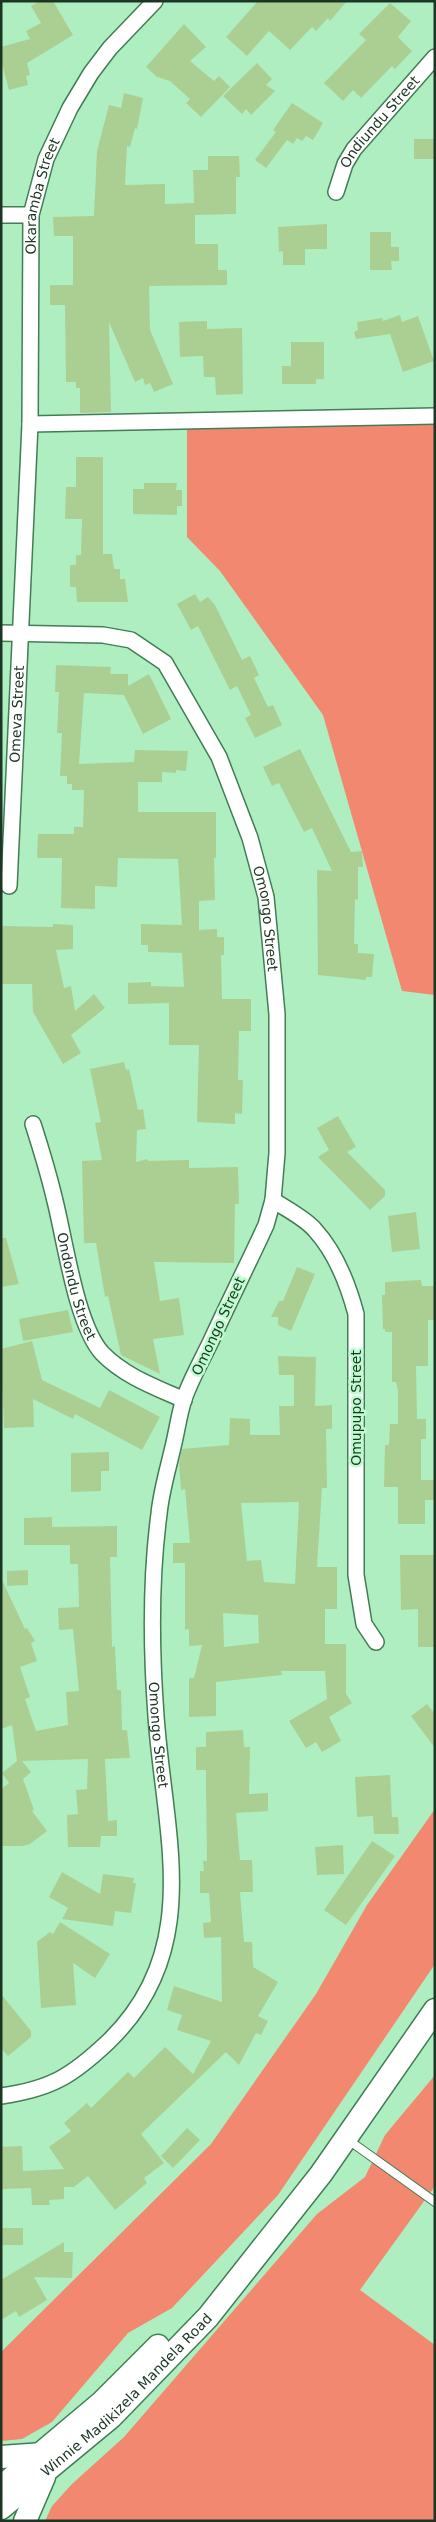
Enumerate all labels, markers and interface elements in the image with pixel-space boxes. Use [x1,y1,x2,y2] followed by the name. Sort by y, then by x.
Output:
[337,72,423,171] street label: Ondiundu Street
[23,135,63,255] street label: Okaramba Street
[7,665,27,763] street label: Omeva Street
[250,864,281,972] street label: Omongo Street
[54,1231,100,1343] street label: Ondondu Street
[188,1274,248,1378] street label: Omongo Street
[348,1350,364,1466] street label: Omupupo Street
[146,1681,172,1789] street label: Omongo Street
[38,2310,215,2480] street label: Winnie Madikizela Mandela Road

